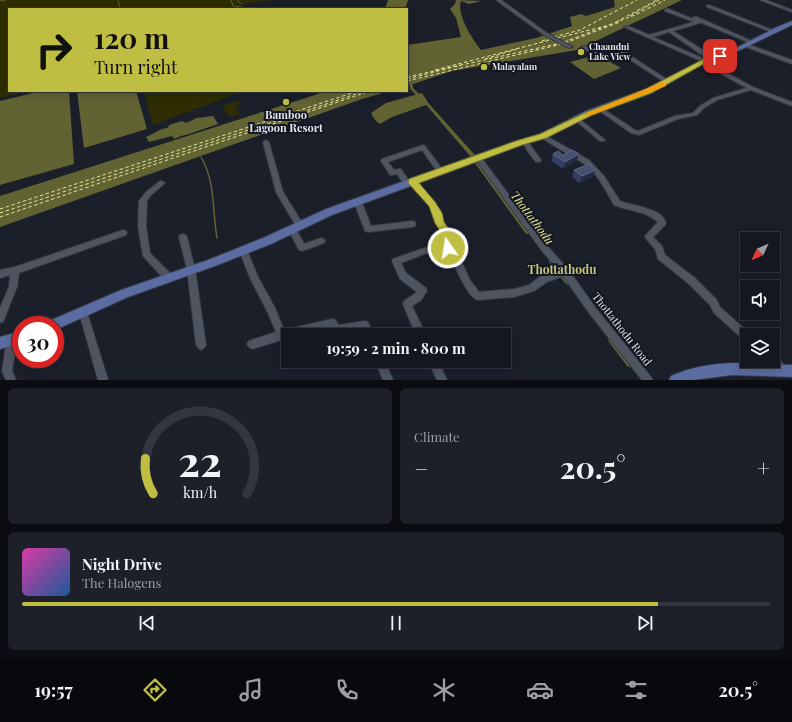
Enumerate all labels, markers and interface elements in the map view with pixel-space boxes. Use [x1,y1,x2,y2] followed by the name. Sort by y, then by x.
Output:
[94,19,169,56] text: 120 m
[28,24,80,76] icon: right
[703,39,737,73] pin
[589,40,632,62] place label: Chaandni Lake View
[709,45,731,67] icon: arrive
[576,47,586,57] marker: Chaandni Lake View
[94,55,177,79] text: Turn right
[492,60,538,72] place label: Malayalam
[479,62,489,72] marker: Malayalam
[281,97,291,107] marker: Bamboo Lagoon Resort
[249,107,323,135] place label: Bamboo Lagoon Resort
[507,187,558,248] water label: Thottathodu
[427,227,469,269] position arrow
[740,232,780,272] north arrow
[740,232,780,368] map controls
[527,261,597,277] district label: Thottathodu
[740,280,780,320] button: sound
[589,289,656,369] street label: Thottathodu Road
[12,316,64,368] speed limit sign: 30
[740,328,780,368] button: layers
[326,338,466,358] text: 19:59 · 2 min · 800 m
[414,428,460,445] text: Climate
[178,432,222,487] text: 22
[560,447,626,487] text: 20.5°
[414,453,428,483] text: −
[757,453,770,483] text: +
[183,483,218,502] text: km/h
[82,554,162,574] text: Night Drive
[82,574,161,591] text: The Halogens
[136,612,158,634] icon: previous
[385,612,407,634] icon: pause
[634,612,656,634] icon: next
[141,676,169,704] icon: directions
[237,676,265,704] icon: music
[333,676,361,704] icon: phone
[430,676,458,704] icon: climate
[526,676,554,704] icon: car
[622,676,650,704] icon: filters
[34,678,73,702] text: 19:57
[718,678,758,702] text: 20.5°

